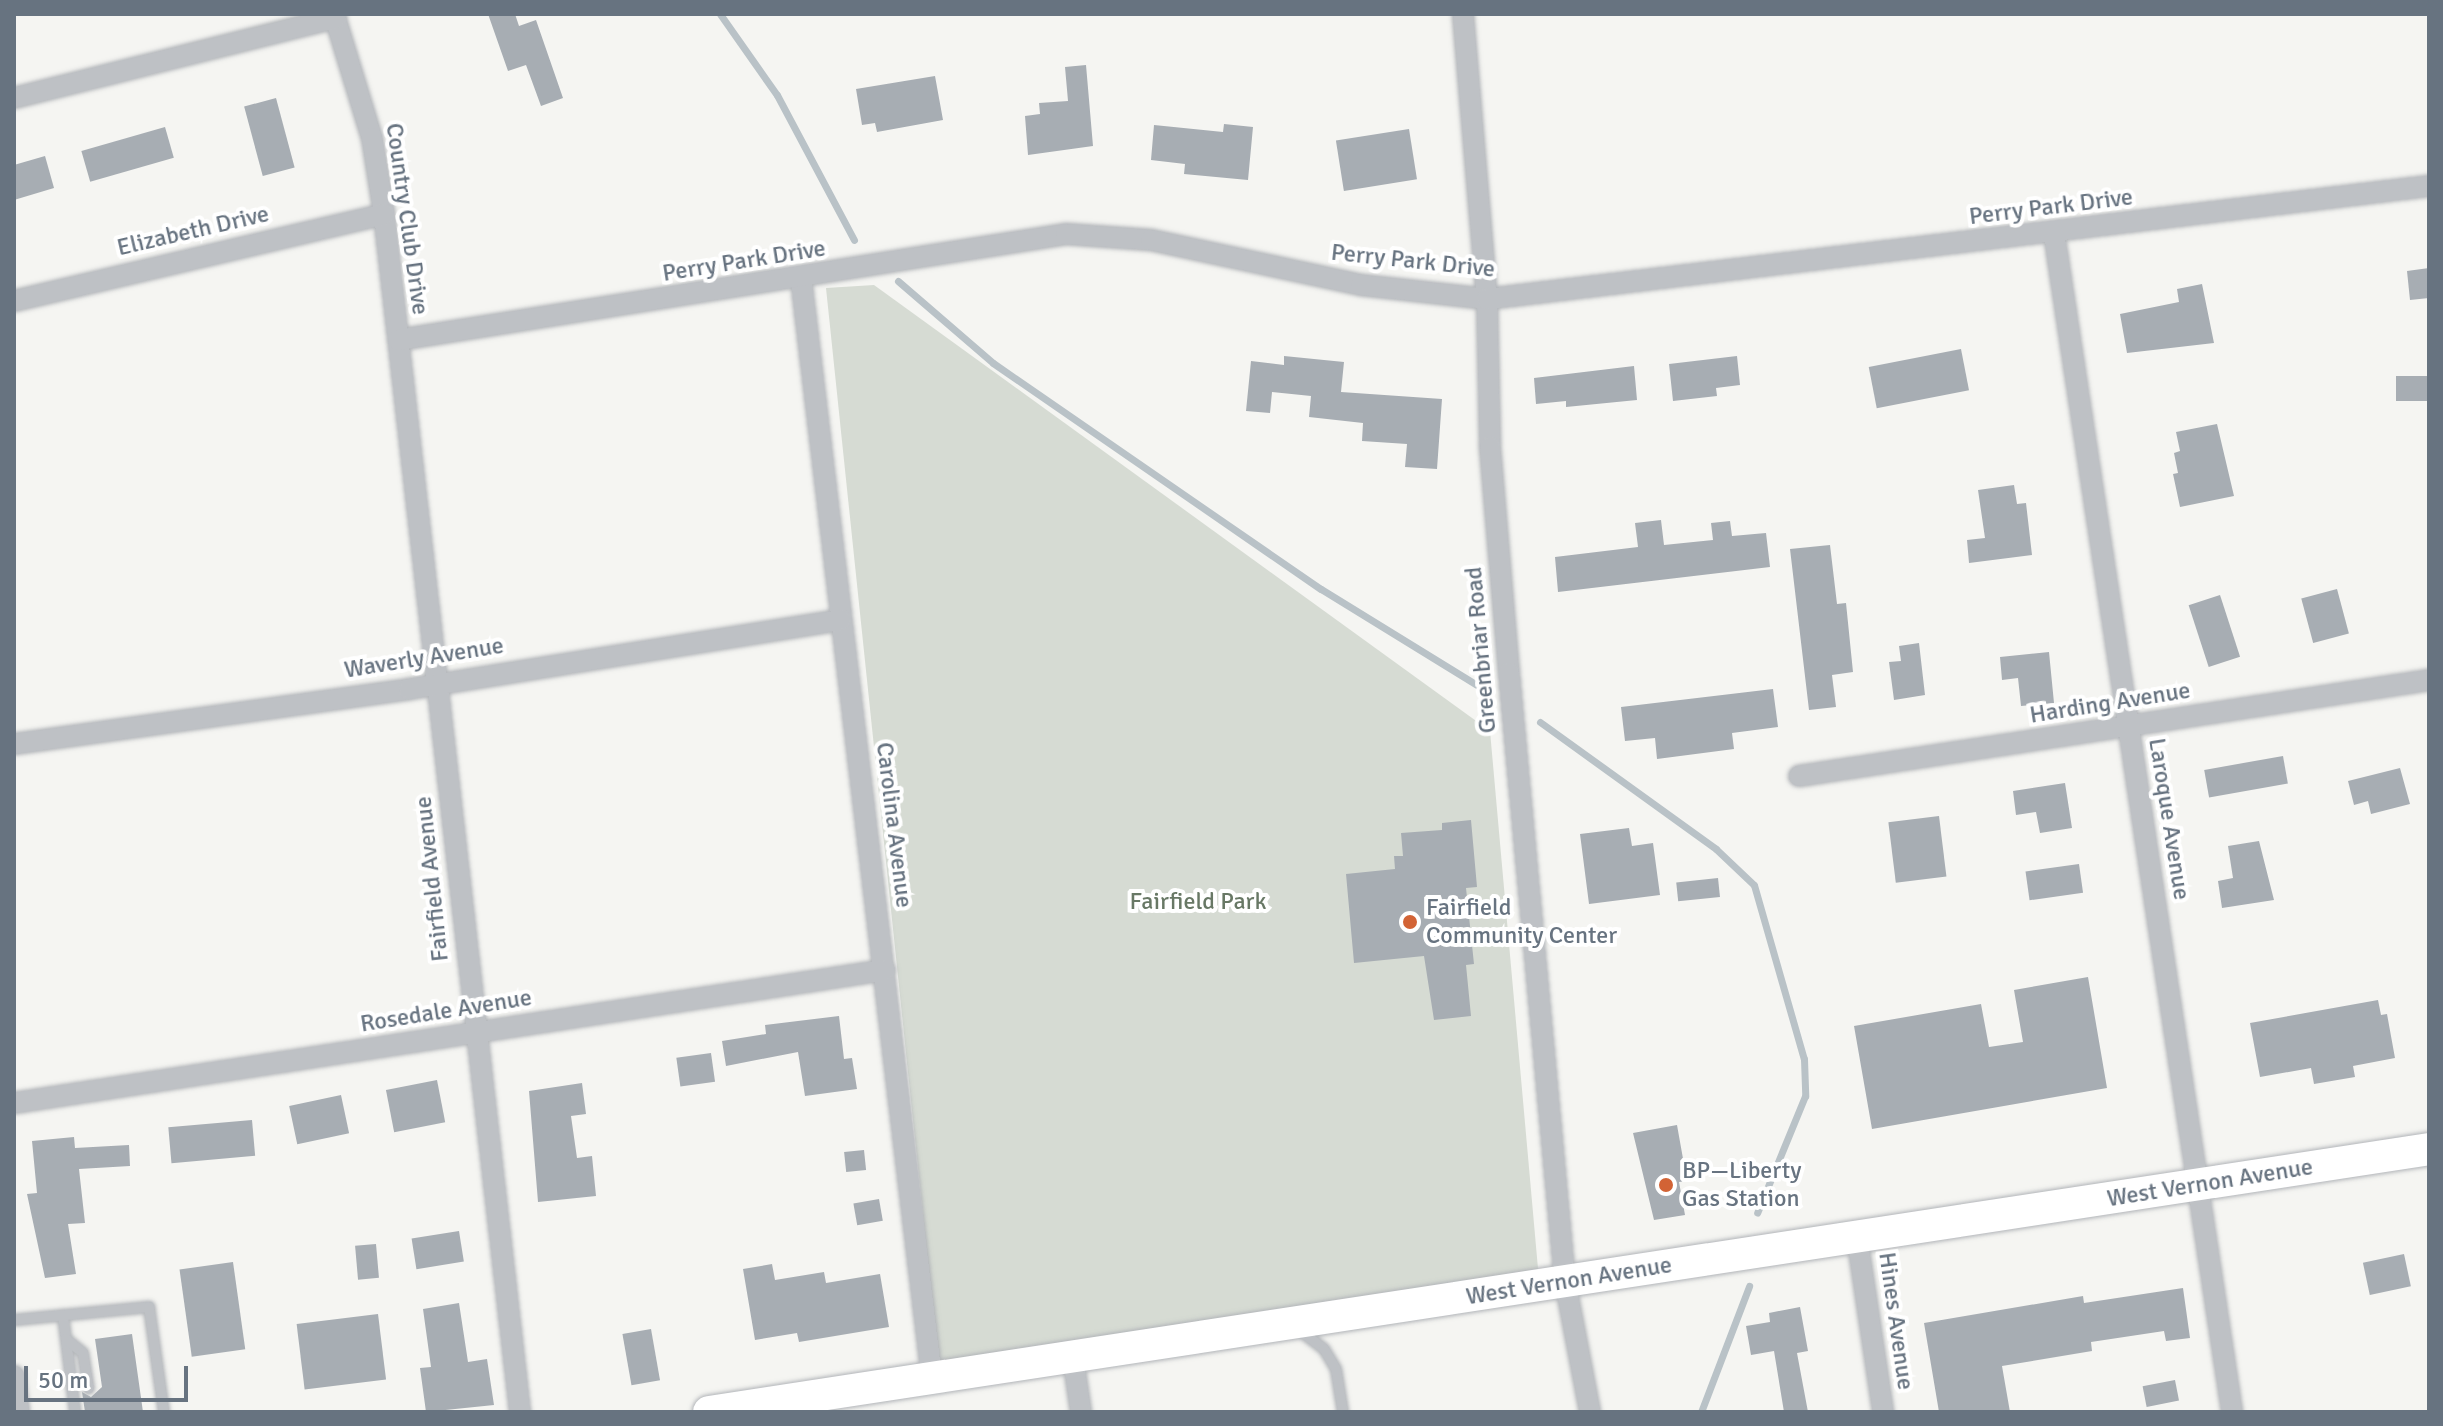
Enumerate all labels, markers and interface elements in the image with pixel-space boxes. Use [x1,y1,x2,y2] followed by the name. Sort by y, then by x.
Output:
[379,121,435,317] street label: Country Club Drive
[1967,183,2135,231] street label: Perry Park Drive
[114,200,272,262] street label: Elizabeth Drive
[660,234,828,288] street label: Perry Park Drive
[1330,238,1496,284] street label: Perry Park Drive
[1459,566,1503,734] street label: Greenbriar Road
[342,631,506,685] street label: Waverly Avenue
[2028,676,2192,730] street label: Harding Avenue
[2142,736,2196,902] street label: Laroque Avenue
[870,741,918,909] street label: Carolina Avenue
[409,795,455,963] street label: Fairfield Avenue
[1130,888,1266,916] park label: Fairfield Park
[1426,894,1617,950] place label: Fairfield Community Center
[1401,913,1419,931] marker: Fairfield Community Center
[358,983,534,1039] street label: Rosedale Avenue
[2105,1153,2315,1213] street label: West Vernon Avenue
[1682,1157,1801,1213] place label: BP—Liberty Gas Station
[1657,1176,1675,1194] marker: BP—Liberty Gas Station
[1872,1250,1920,1392] street label: Hines Avenue
[1464,1251,1674,1311] street label: West Vernon Avenue
[28,1350,192,1400] scale bar
[38,1365,88,1395] text: 50 m

